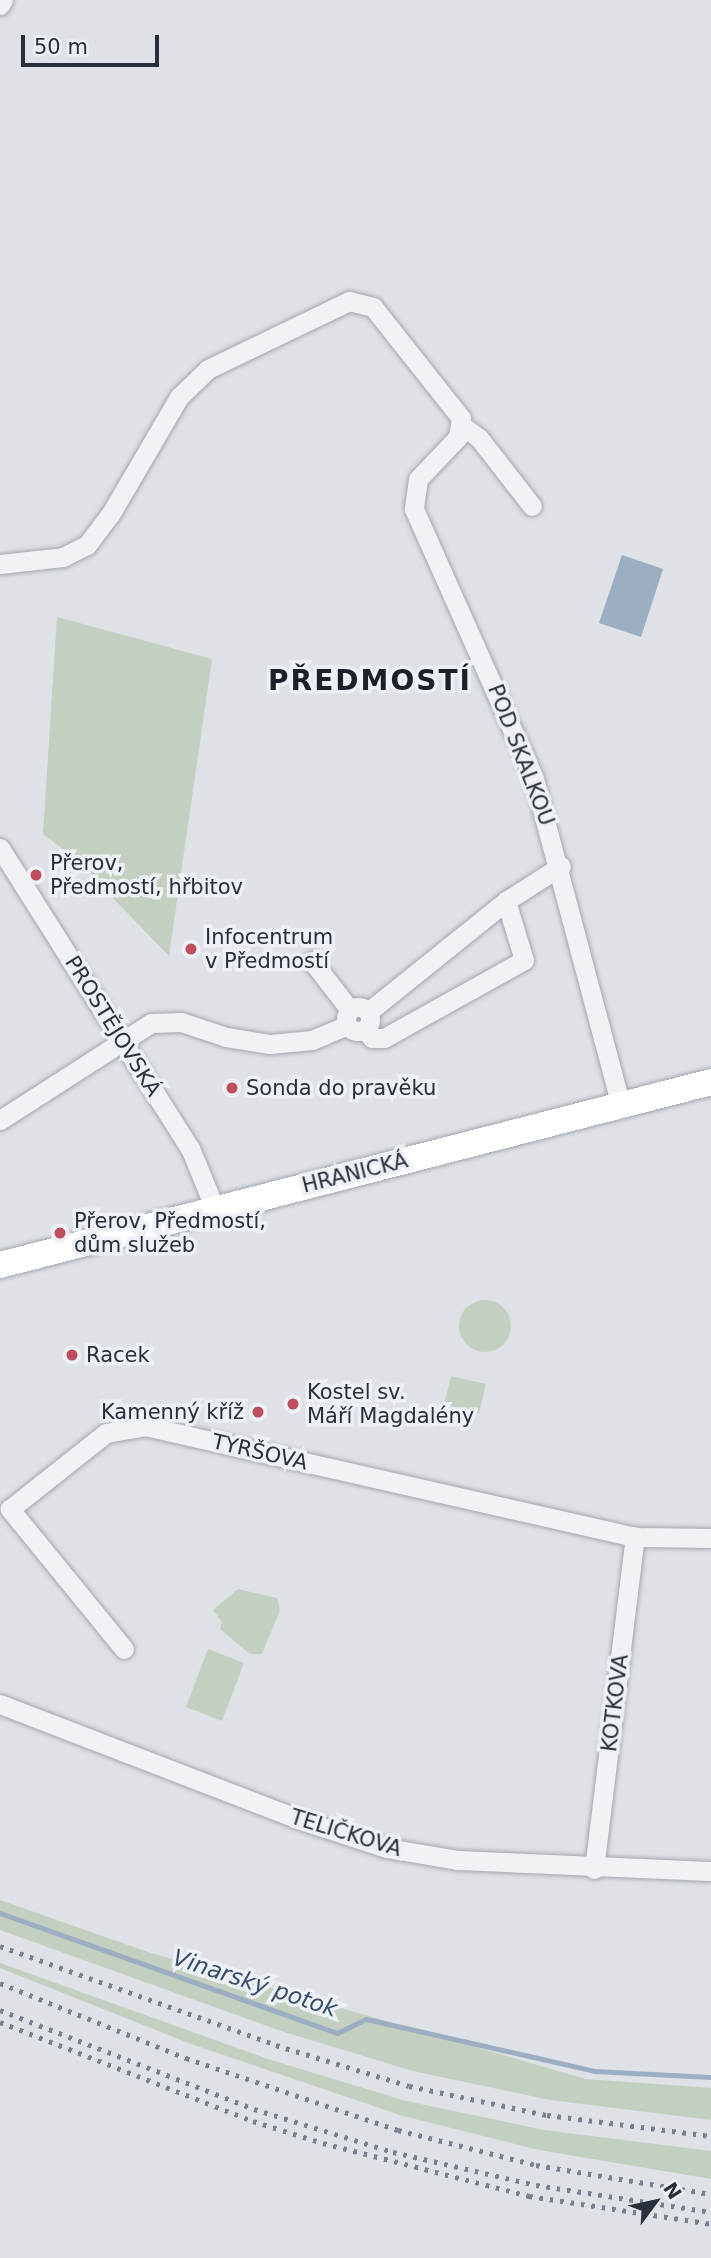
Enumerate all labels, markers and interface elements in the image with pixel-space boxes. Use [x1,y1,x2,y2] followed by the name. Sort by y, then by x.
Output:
[24,21,163,65] scale bar
[34,35,88,59] text: 50 m
[269,664,471,698] district label: PŘEDMOSTÍ
[482,681,560,829] street label: POD SKALKOU
[50,850,243,900] place label: Přerov, Předmostí, hřbitov
[28,867,44,883] marker: Přerov, Předmostí, hřbitov
[205,924,333,974] place label: Infocentrum v Předmostí
[183,941,199,957] marker: Infocentrum v Předmostí
[60,951,166,1101] street label: PROSTĚJOVSKÁ
[246,1075,436,1101] place label: Sonda do pravěku
[224,1080,240,1096] marker: Sonda do pravěku
[299,1148,411,1198] street label: HRANICKÁ
[74,1208,266,1258] place label: Přerov, Předmostí, dům služeb
[52,1225,68,1241] marker: Přerov, Předmostí, dům služeb
[86,1342,150,1368] place label: Racek
[64,1347,80,1363] marker: Racek
[307,1379,474,1429] place label: Kostel sv. Máří Magdalény
[285,1396,301,1412] marker: Kostel sv. Máří Magdalény
[101,1399,244,1425] place label: Kamenný kříž
[250,1404,266,1420] marker: Kamenný kříž
[210,1429,310,1475] street label: TYRŠOVA
[597,1653,633,1753] street label: KOTKOVA
[287,1804,405,1862] street label: TELIČKOVA
[169,1943,341,2023] water label: Vinarský potok
[620,2167,690,2237] north arrow
[659,2178,686,2203] text: N

